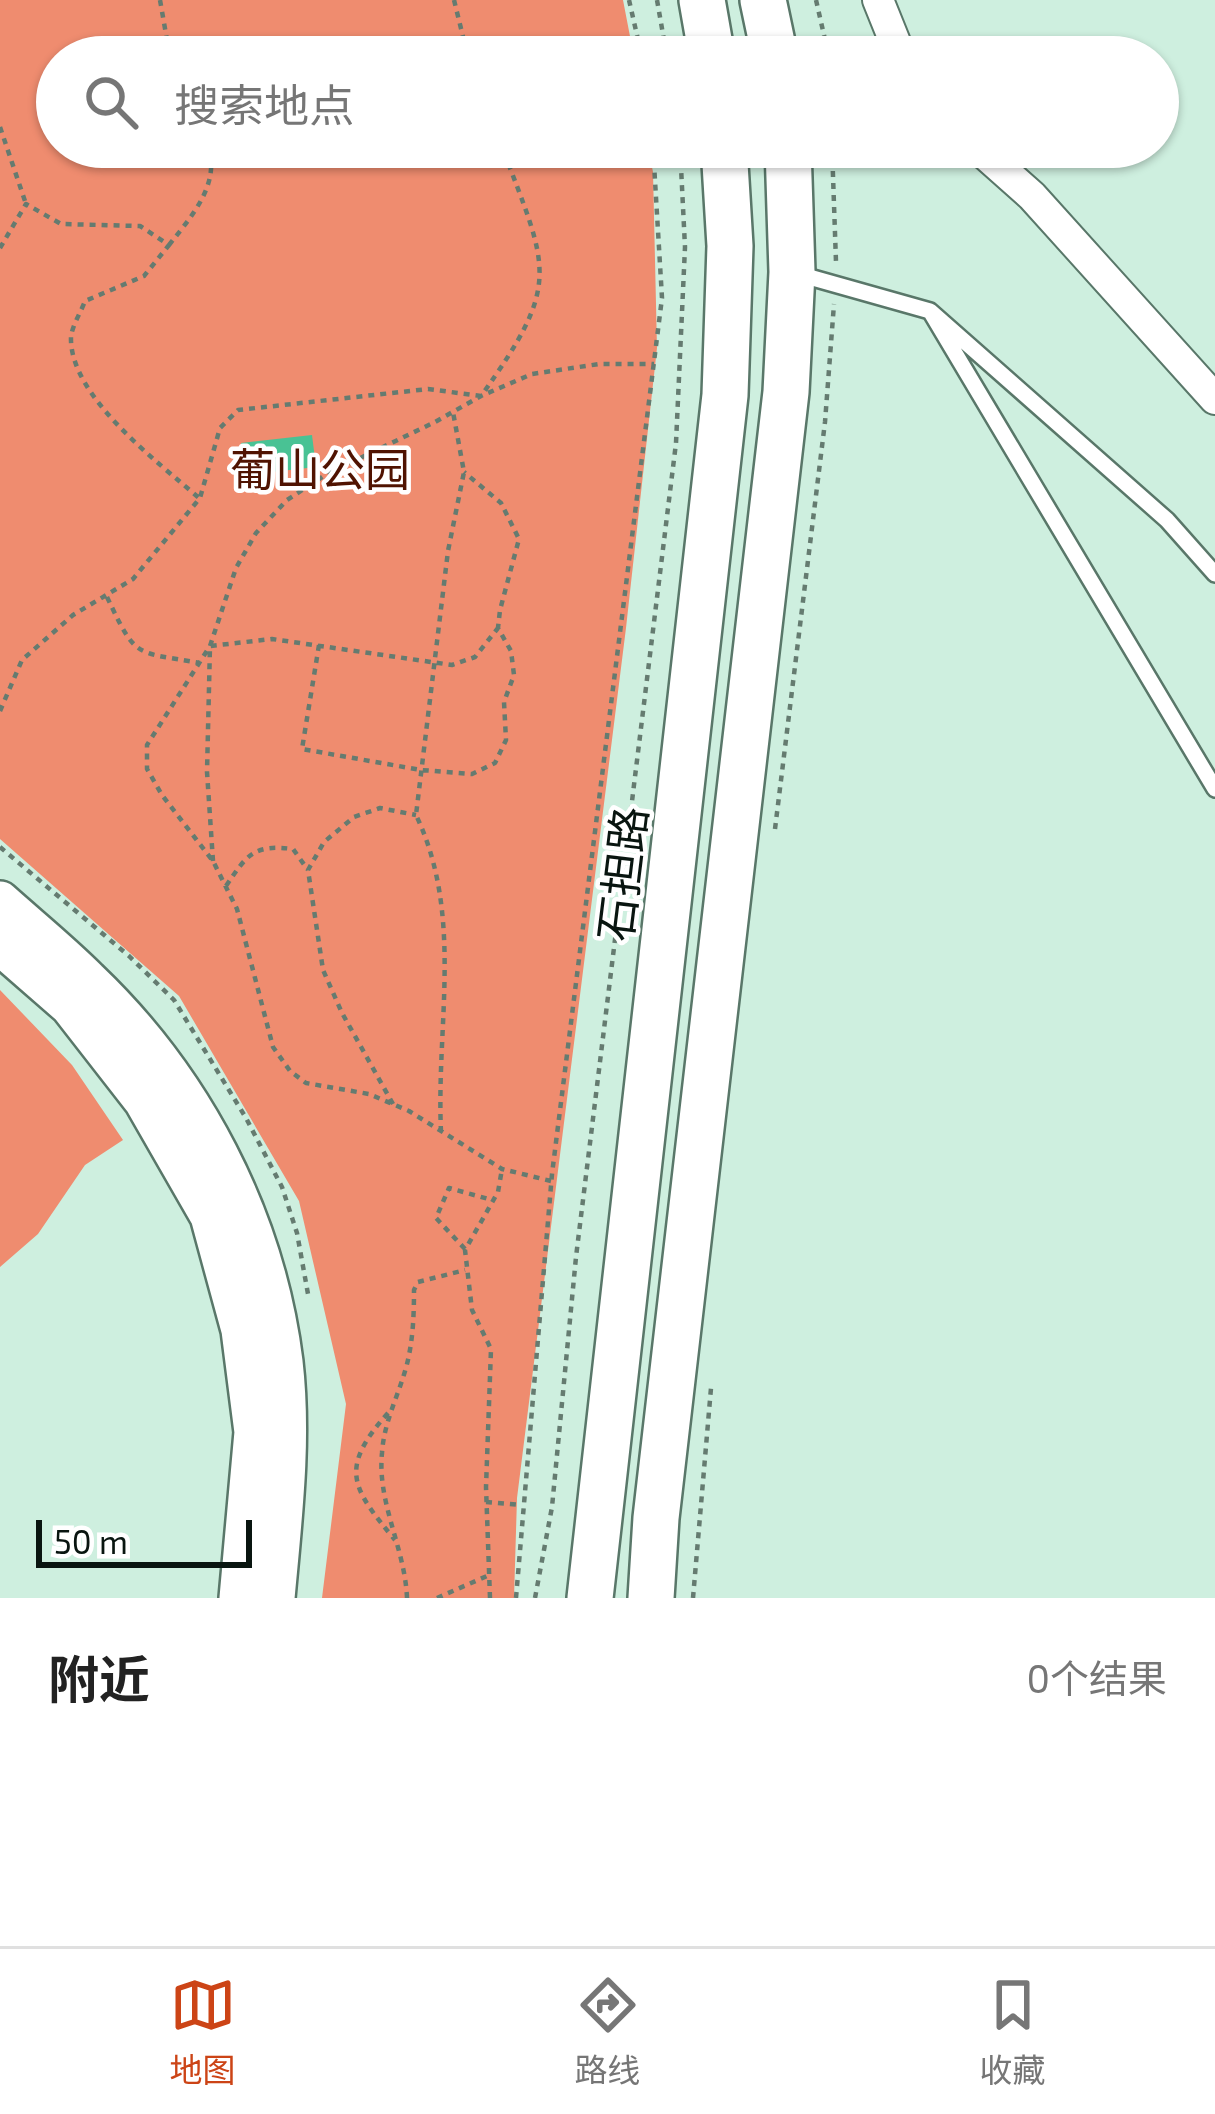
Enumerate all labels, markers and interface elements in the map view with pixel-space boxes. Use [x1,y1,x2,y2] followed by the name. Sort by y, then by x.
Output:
[36,36,1179,168] search box
[78,69,144,135] icon: search
[174,77,354,131] text: 搜索地点
[230,441,410,495] park label: 葡山公园
[586,803,656,944] street label: 石担路
[36,1514,252,1567] scale bar
[54,1521,128,1561] text: 50 m
[48,1647,150,1708] text: 附近
[1026,1654,1167,1701] text: 0个结果
[170,1972,236,2092] tab: 地图
[575,1972,641,2092] tab: 路线
[980,1972,1046,2092] tab: 收藏

